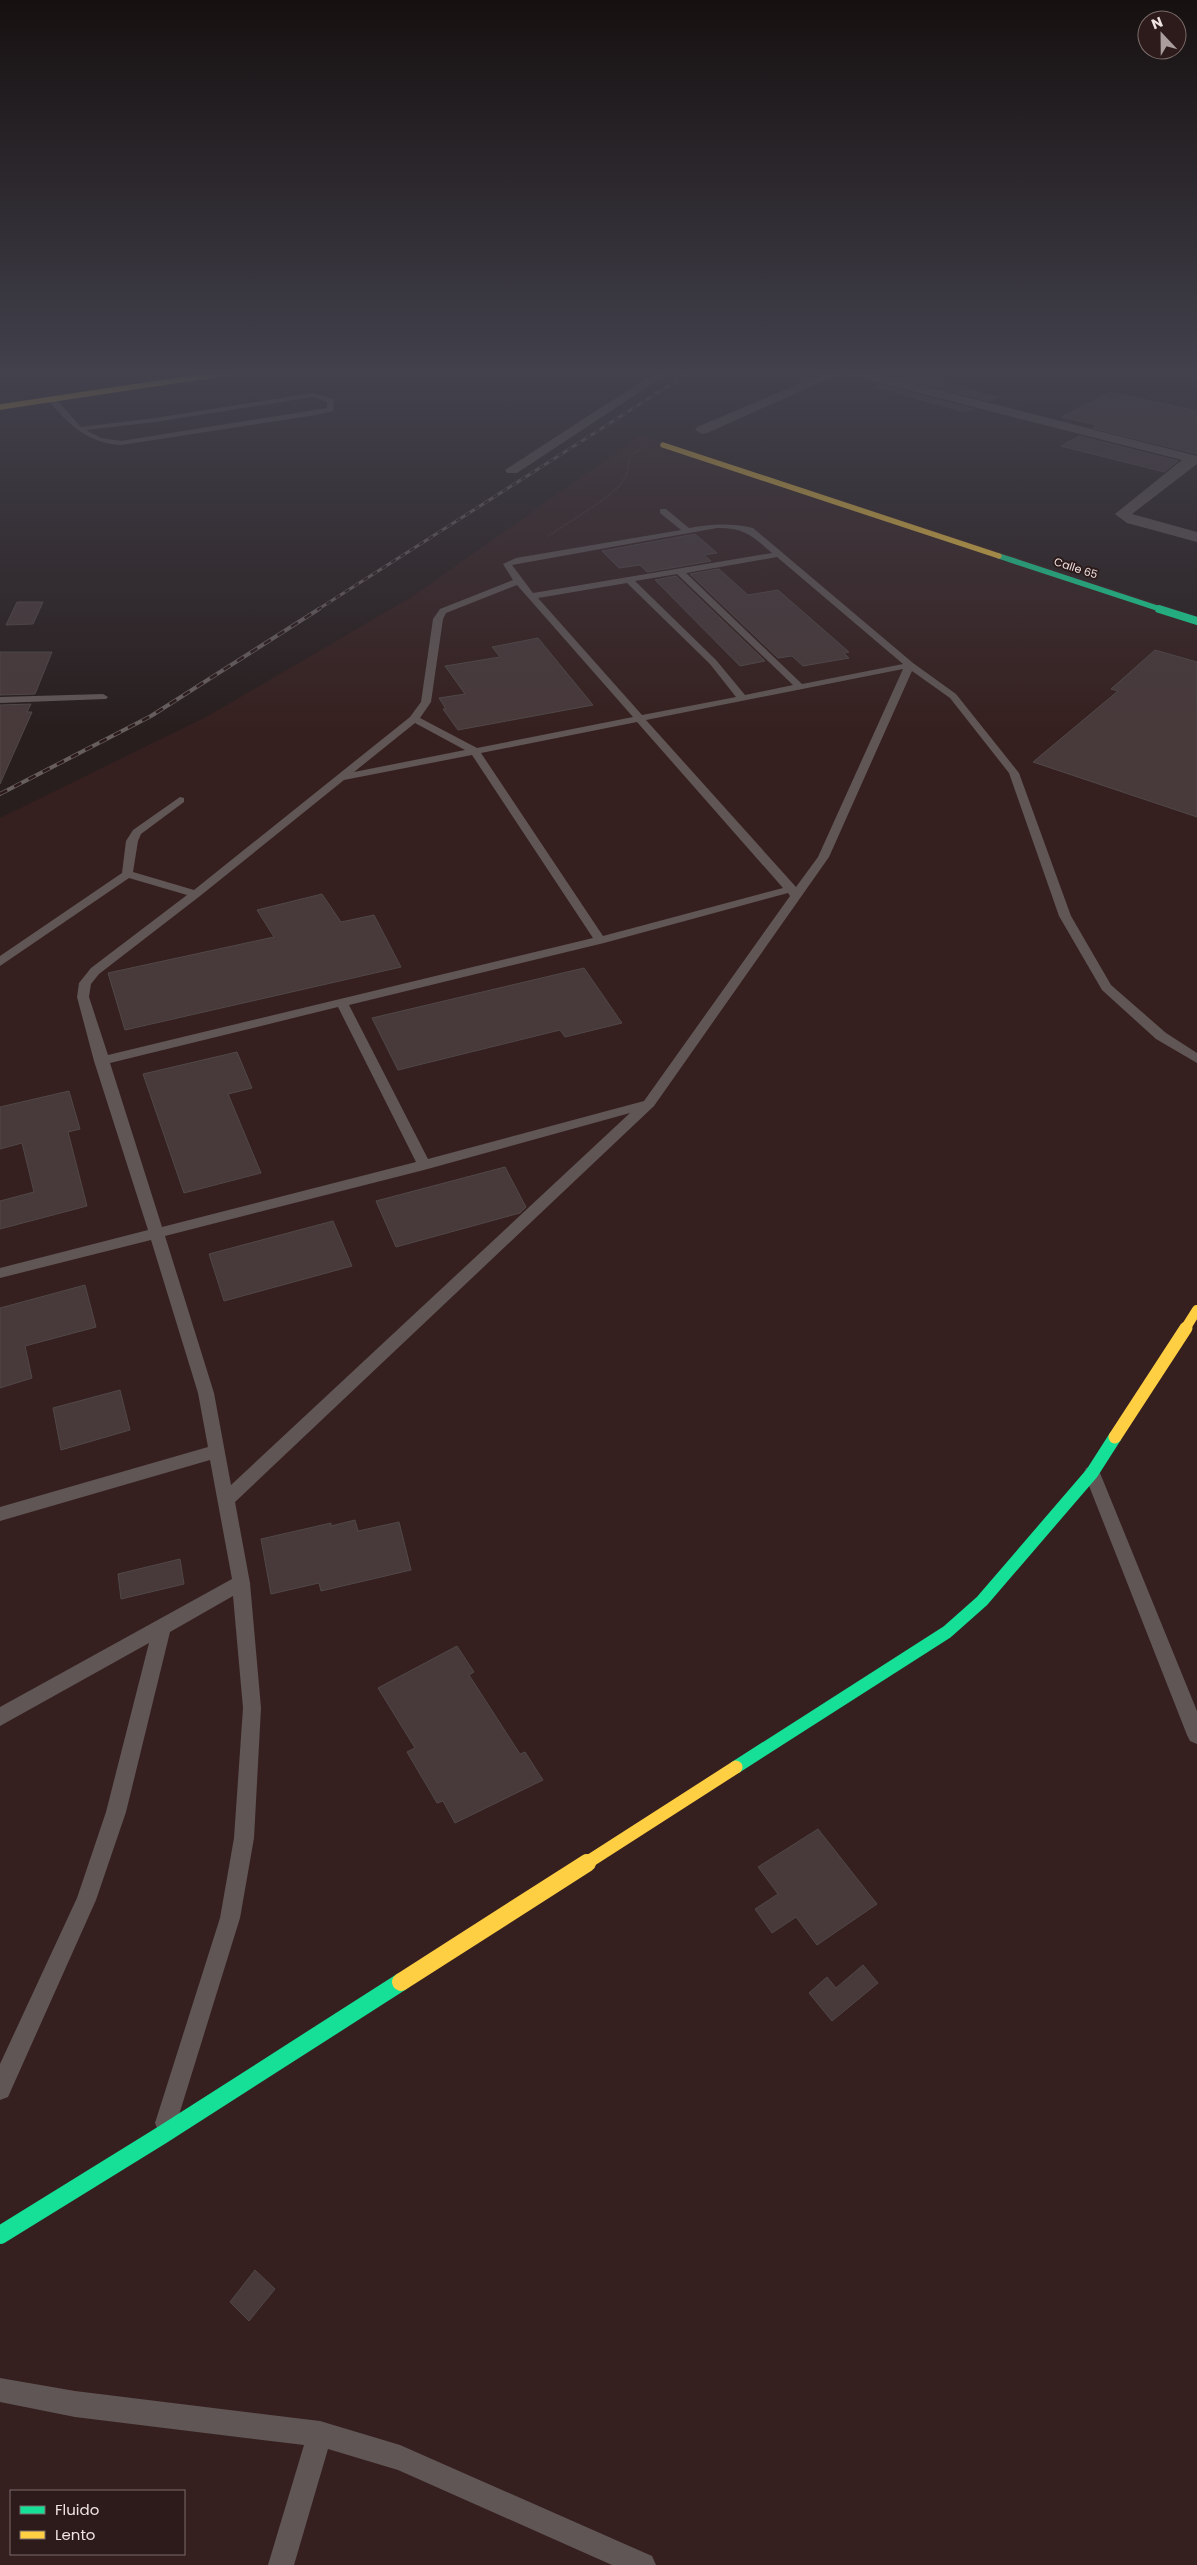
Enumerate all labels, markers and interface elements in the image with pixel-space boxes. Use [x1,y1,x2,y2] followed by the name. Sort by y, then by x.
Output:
[1137,10,1187,60] north arrow
[1149,12,1166,34] text: N
[1052,553,1100,583] street label: Calle 65
[10,2490,185,2555] legend
[55,2499,99,2520] text: Fluido
[55,2524,95,2545] text: Lento

